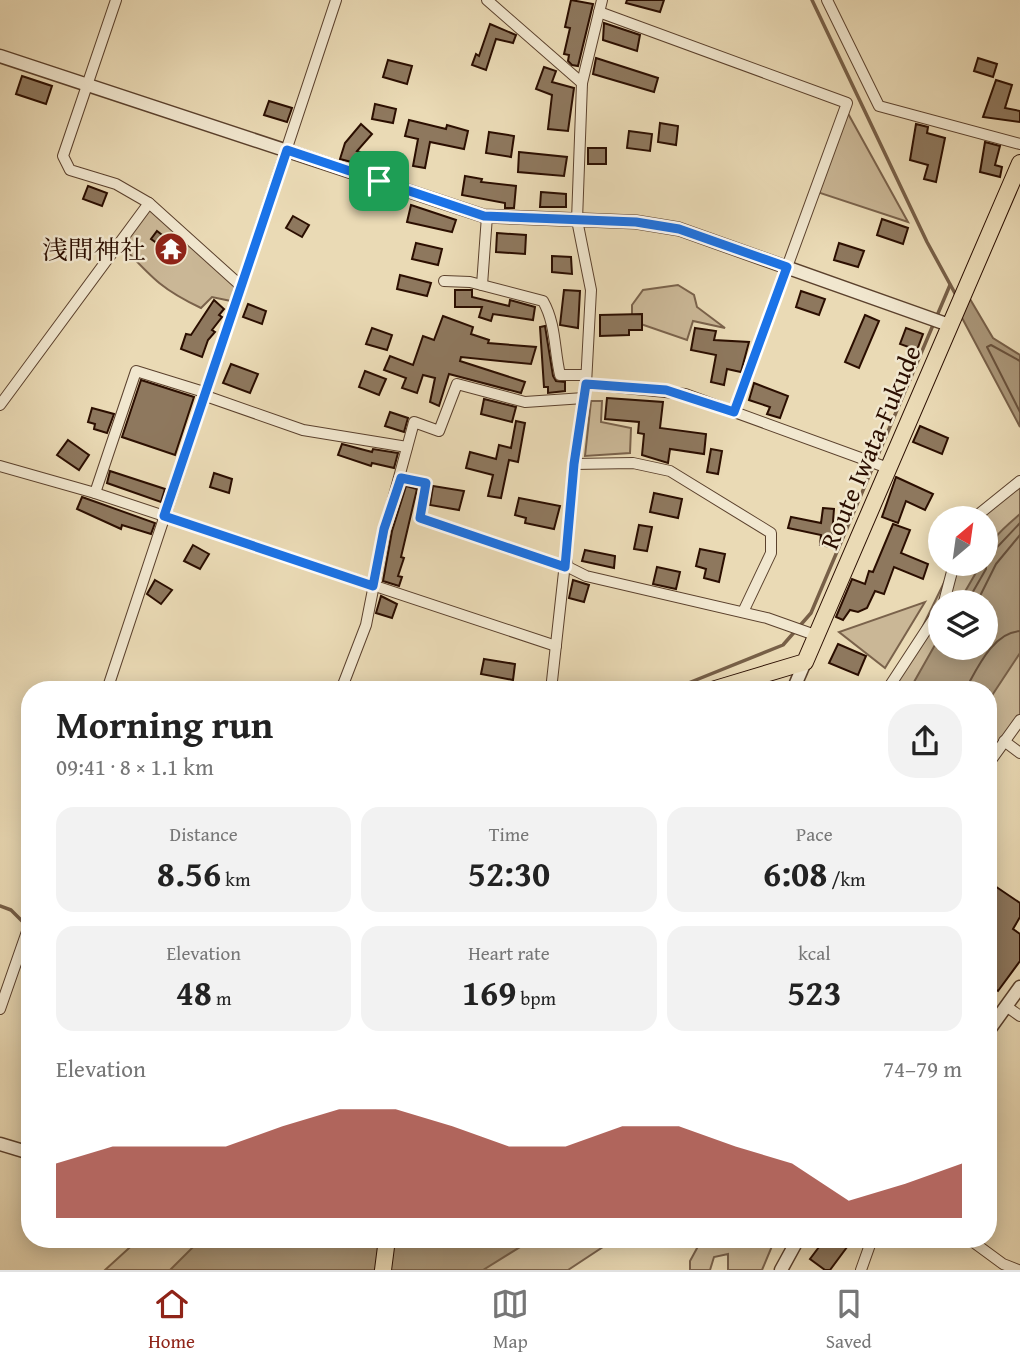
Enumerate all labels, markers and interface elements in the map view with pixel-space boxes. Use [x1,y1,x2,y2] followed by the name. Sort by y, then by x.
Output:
[349,151,409,211] pin
[360,162,398,200] icon: arrive
[42,230,146,269] place label: 浅間神社
[152,230,190,268] temple icon: 浅間神社
[809,339,931,555] street label: Route Iwata-Fukude
[928,506,998,576] north arrow
[928,506,998,660] map controls
[928,590,998,660] button: layers
[56,696,273,752] text: Morning run
[888,704,962,778] button: share
[56,750,214,783] text: 09:41 · 8 × 1.1 km
[170,820,238,848] text: Distance
[489,820,529,848] text: Time
[796,820,833,848] text: Pace
[157,848,221,899] text: 8.56
[468,848,550,899] text: 52:30
[763,848,827,899] text: 6:08
[221,865,250,893] text: km
[827,865,866,893] text: /km
[166,939,241,967] text: Elevation
[468,939,550,967] text: Heart rate
[798,939,831,967] text: kcal
[176,967,212,1018] text: 48
[462,967,516,1018] text: 169
[787,967,842,1018] text: 523
[212,984,232,1012] text: m
[516,984,556,1012] text: bpm
[56,1052,146,1085] text: Elevation
[883,1052,962,1085] text: 74–79 m
[148,1285,195,1355] tab: Home
[491,1285,529,1355] tab: Map
[826,1285,872,1355] tab: Saved

